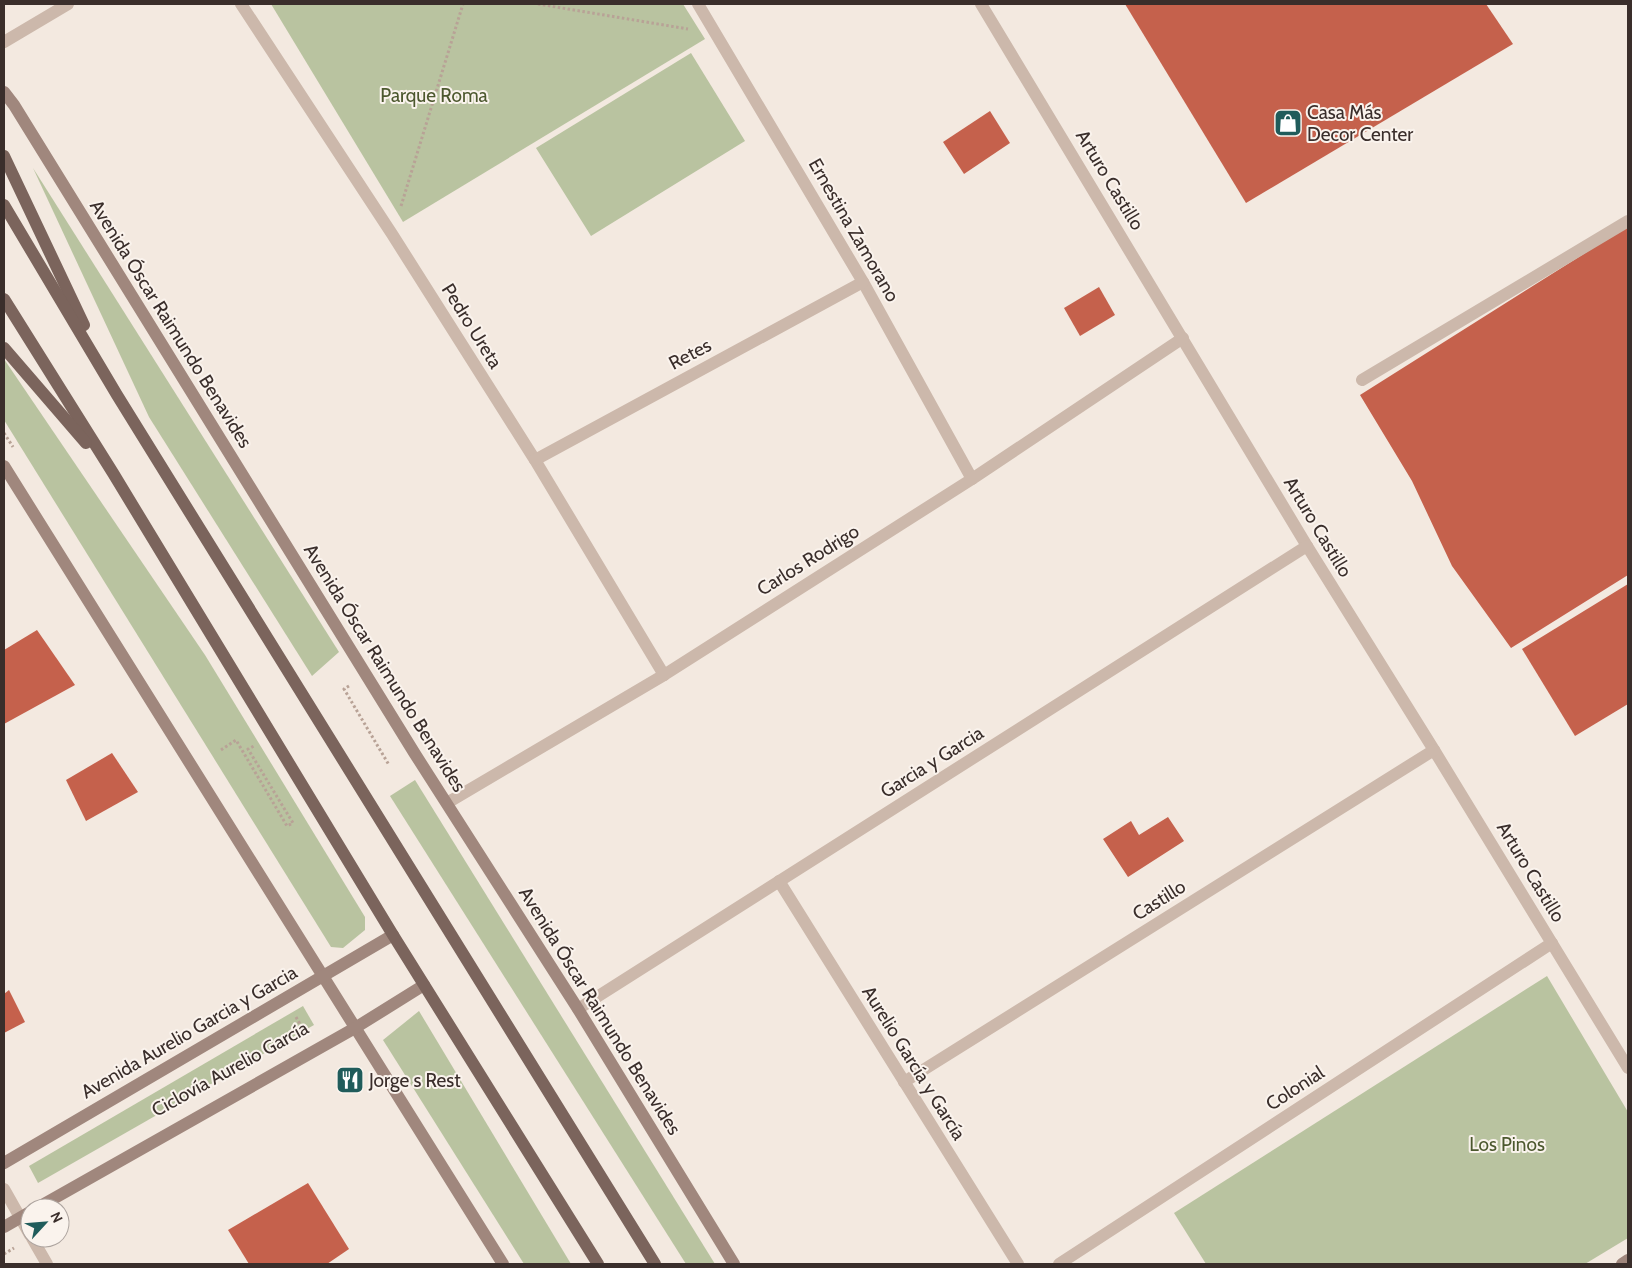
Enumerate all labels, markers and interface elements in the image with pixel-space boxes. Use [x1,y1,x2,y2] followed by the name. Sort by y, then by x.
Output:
[380,84,488,107] park label: Parque Roma
[1307,101,1413,146] place label: Casa Más Decor Center
[1273,108,1303,138] shop icon: Casa Más Decor Center
[1071,126,1149,234] street label: Arturo Castillo
[804,154,904,306] street label: Ernestina Zamorano
[85,195,258,452] street label: Avenida Óscar Raimundo Benavides
[437,279,507,373] street label: Pedro Ureta
[665,333,715,375] street label: Retes
[1279,473,1357,581] street label: Arturo Castillo
[753,520,863,600] street label: Carlos Rodrigo
[299,539,472,796] street label: Avenida Óscar Raimundo Benavides
[876,721,988,803] street label: Garcia y Garcia
[1492,818,1570,926] street label: Arturo Castillo
[1128,875,1190,925] street label: Castillo
[514,882,687,1139] street label: Avenida Óscar Raimundo Benavides
[77,961,301,1103] street label: Avenida Aurelio Garcia y Garcia
[857,982,971,1144] street label: Aurelio García y García
[147,1016,313,1122] street label: Ciclovía Aurelio García
[1261,1060,1329,1115] street label: Colonial
[335,1065,365,1095] restaurant icon: Jorge s Rest
[368,1069,461,1092] place label: Jorge s Rest
[1469,1133,1545,1156] park label: Los Pinos
[20,1198,70,1248] north arrow
[46,1209,67,1226] text: N

